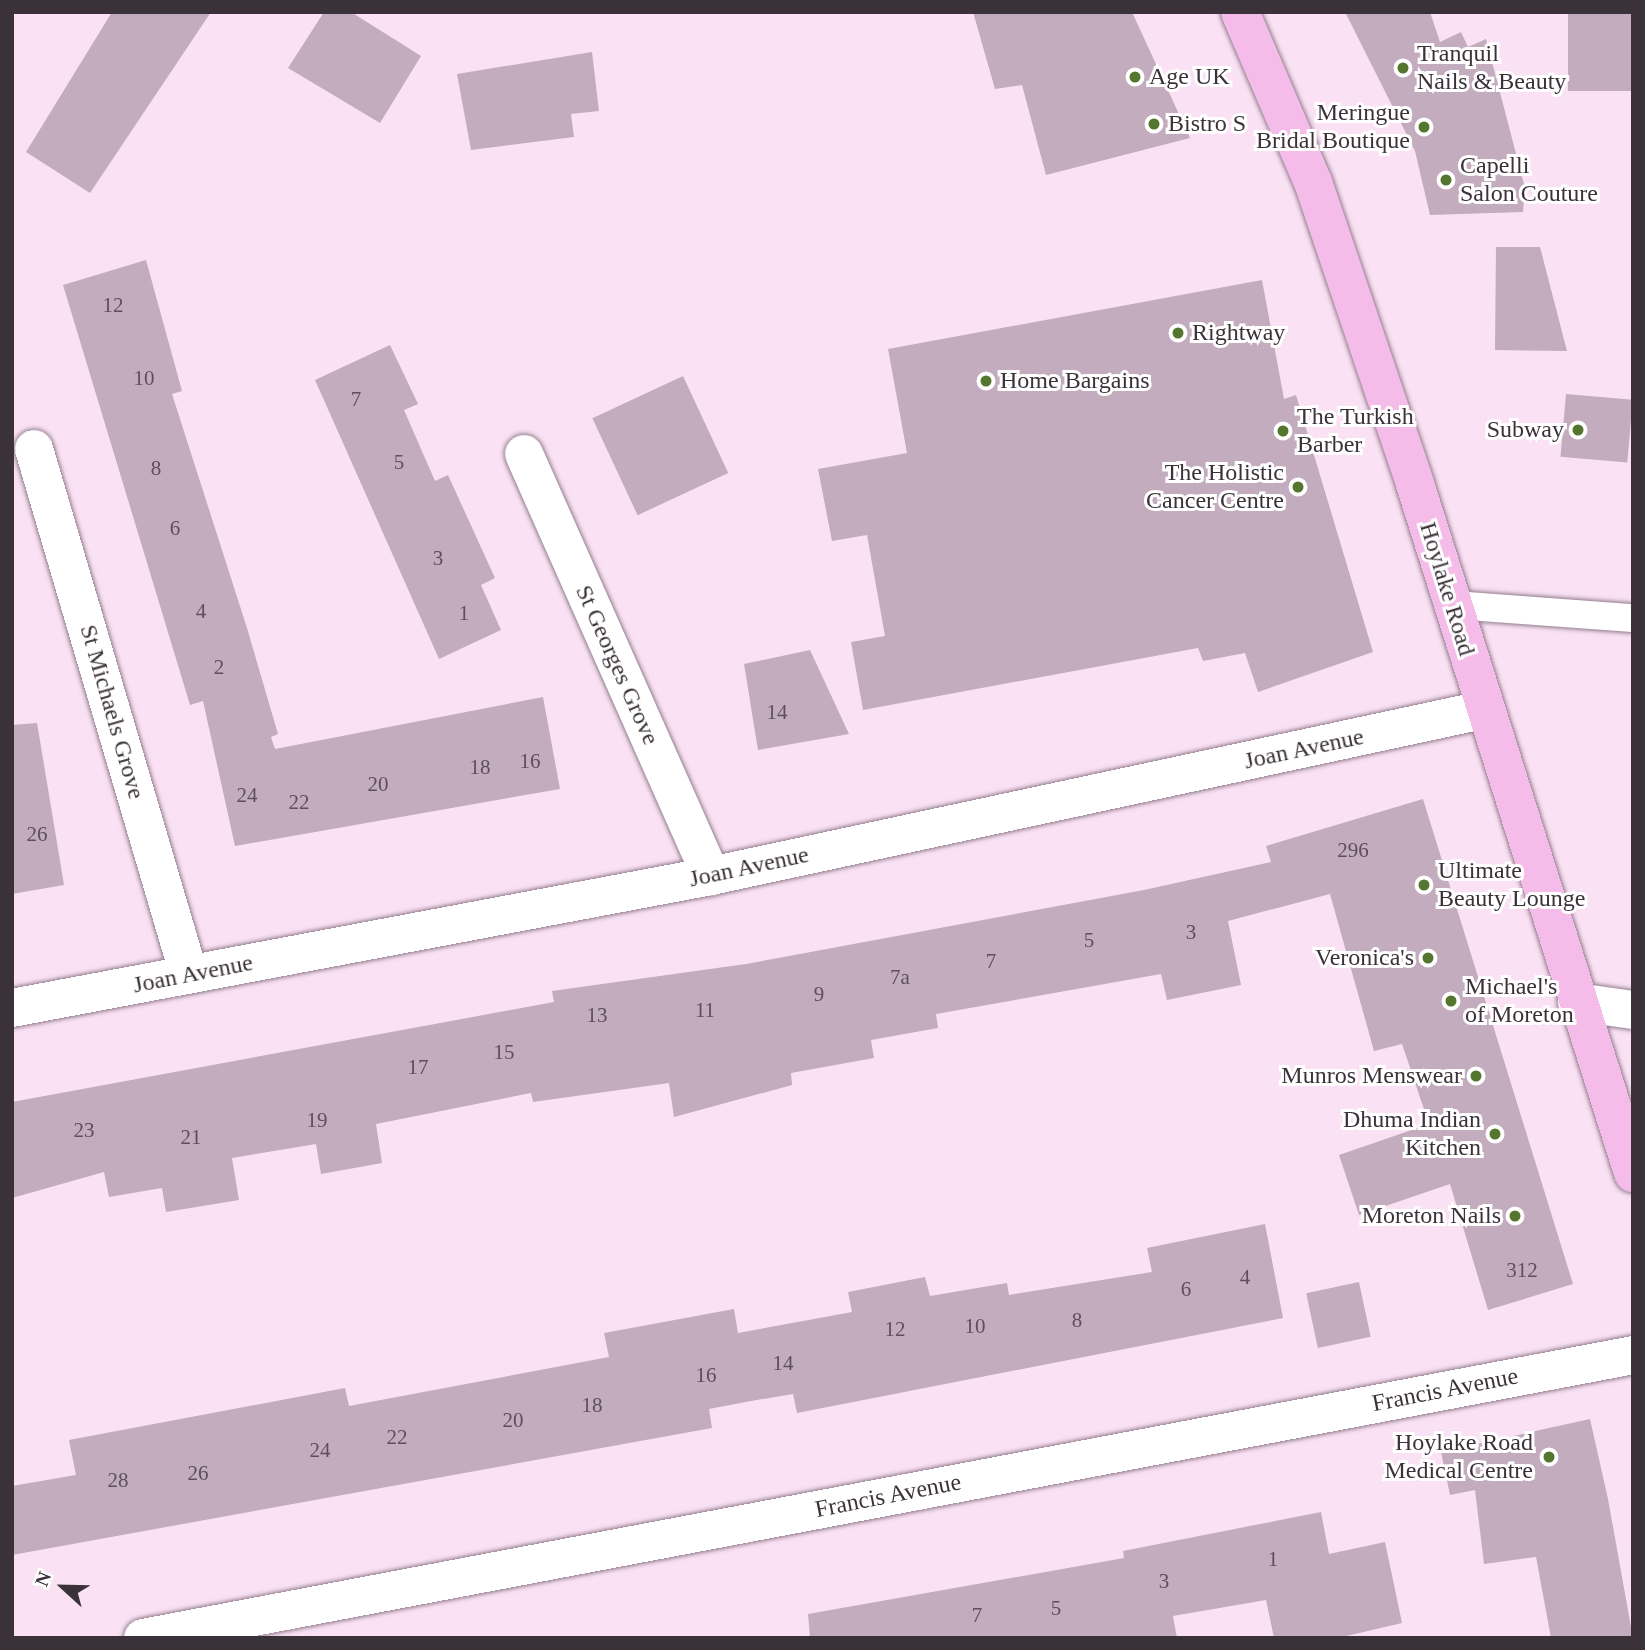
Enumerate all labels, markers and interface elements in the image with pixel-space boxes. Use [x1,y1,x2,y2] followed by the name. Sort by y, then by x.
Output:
[1417,40,1566,96] place label: Tranquil Nails & Beauty
[1395,60,1411,76] marker: Tranquil Nails & Beauty
[1149,63,1230,91] place label: Age UK
[1127,69,1143,85] marker: Age UK
[1256,99,1410,155] place label: Meringue Bridal Boutique
[1168,110,1246,138] place label: Bistro S
[1146,116,1162,132] marker: Bistro S
[1416,119,1432,135] marker: Meringue Bridal Boutique
[1460,152,1598,208] place label: Capelli Salon Couture
[1438,172,1454,188] marker: Capelli Salon Couture
[102,292,124,318] house number: 12
[1192,319,1285,347] place label: Rightway
[1170,325,1186,341] marker: Rightway
[134,365,154,391] house number: 10
[1000,367,1150,395] place label: Home Bargains
[978,373,994,389] marker: Home Bargains
[351,386,361,412] house number: 7
[1297,403,1414,459] place label: The Turkish Barber
[1487,416,1564,444] place label: Subway
[1570,422,1586,438] marker: Subway
[1275,423,1291,439] marker: The Turkish Barber
[394,449,404,475] house number: 5
[151,455,161,481] house number: 8
[1146,459,1284,515] place label: The Holistic Cancer Centre
[1290,479,1306,495] marker: The Holistic Cancer Centre
[170,515,180,541] house number: 6
[1413,519,1481,659] street label: Hoylake Road
[433,545,443,571] house number: 3
[569,581,665,749] street label: St Georges Grove
[196,598,206,624] house number: 4
[459,600,469,626] house number: 1
[73,622,151,802] street label: St Michaels Grove
[214,654,224,680] house number: 2
[766,699,788,725] house number: 14
[1241,722,1367,776] street label: Joan Avenue
[520,748,540,774] house number: 16
[470,754,490,780] house number: 18
[368,771,388,797] house number: 20
[236,782,258,808] house number: 24
[288,789,310,815] house number: 22
[26,821,48,847] house number: 26
[1337,837,1369,863] house number: 296
[686,840,812,894] street label: Joan Avenue
[1438,857,1585,913] place label: Ultimate Beauty Lounge
[1416,877,1432,893] marker: Ultimate Beauty Lounge
[1186,919,1196,945] house number: 3
[1084,927,1094,953] house number: 5
[1315,944,1414,972] place label: Veronica's
[130,948,256,1000] street label: Joan Avenue
[986,948,996,974] house number: 7
[1420,950,1436,966] marker: Veronica's
[890,964,910,990] house number: 7a
[1465,973,1574,1029] place label: Michael's of Moreton
[814,981,824,1007] house number: 9
[1443,993,1459,1009] marker: Michael's of Moreton
[695,997,715,1023] house number: 11
[586,1002,608,1028] house number: 13
[494,1039,514,1065] house number: 15
[408,1054,428,1080] house number: 17
[1281,1062,1462,1090] place label: Munros Menswear
[1468,1068,1484,1084] marker: Munros Menswear
[1343,1106,1481,1162] place label: Dhuma Indian Kitchen
[306,1107,328,1133] house number: 19
[74,1117,94,1143] house number: 23
[180,1124,202,1150] house number: 21
[1487,1126,1503,1142] marker: Dhuma Indian Kitchen
[1362,1202,1501,1230] place label: Moreton Nails
[1507,1208,1523,1224] marker: Moreton Nails
[1506,1257,1538,1283] house number: 312
[1240,1264,1250,1290] house number: 4
[1181,1276,1191,1302] house number: 6
[1072,1307,1082,1333] house number: 8
[964,1313,986,1339] house number: 10
[884,1316,906,1342] house number: 12
[772,1350,794,1376] house number: 14
[696,1362,716,1388] house number: 16
[1369,1362,1521,1418] street label: Francis Avenue
[582,1392,602,1418] house number: 18
[503,1407,524,1433] house number: 20
[386,1424,408,1450] house number: 22
[1384,1429,1533,1485] place label: Hoylake Road Medical Centre
[310,1437,330,1463] house number: 24
[1539,1447,1559,1467] marker: Hoylake Road Medical Centre
[188,1460,208,1486] house number: 26
[108,1467,128,1493] house number: 28
[812,1468,964,1524] street label: Francis Avenue
[1268,1546,1278,1572] house number: 1
[28,1552,98,1622] north arrow
[1159,1568,1169,1594] house number: 3
[31,1569,55,1589] text: N
[1051,1595,1061,1621] house number: 5
[972,1602,982,1628] house number: 7

